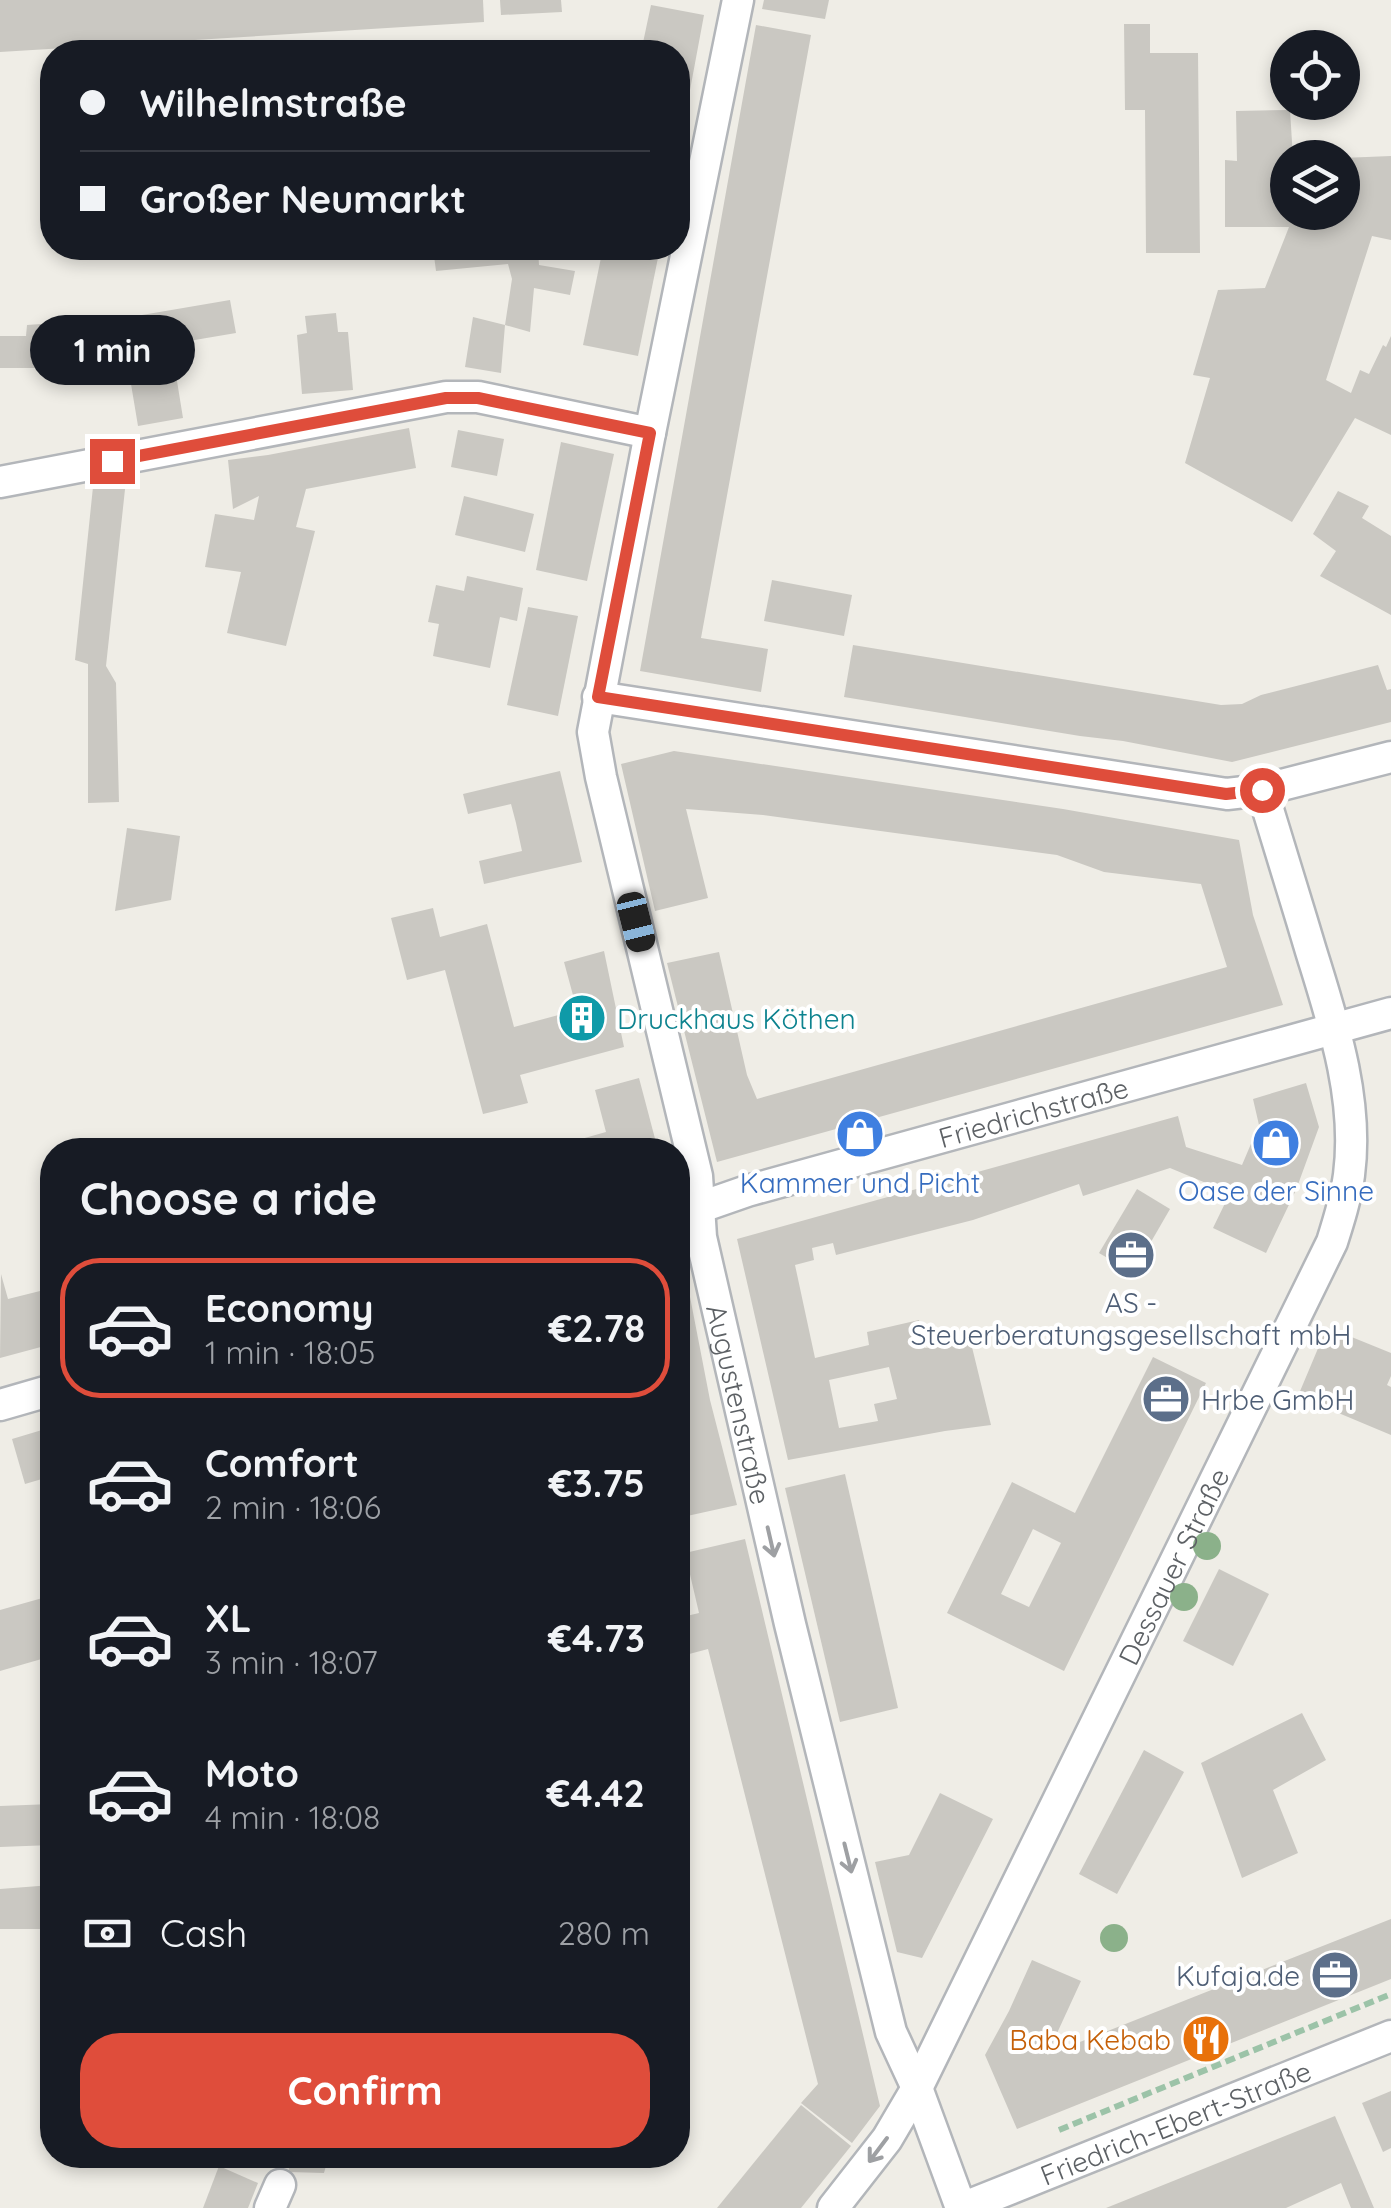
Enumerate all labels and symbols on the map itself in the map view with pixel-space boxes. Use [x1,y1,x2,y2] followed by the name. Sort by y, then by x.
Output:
[29,316,194,386] callout: 1 min
[90,439,135,484] route end
[1240,768,1285,813] route start
[614,889,658,955] car
[556,992,608,1044] building icon: Druckhaus Köthen
[617,1001,856,1036] place label: Druckhaus Köthen
[934,1069,1132,1155] street label: Friedrichstraße
[834,1108,886,1160] shop icon: Kammer und Picht
[1250,1117,1302,1169] shop icon: Oase der Sinne
[740,1165,980,1200] place label: Kammer und Picht
[1178,1173,1374,1208] place label: Oase der Sinne
[1105,1229,1157,1281] office icon: AS - Steuerberatungsgesellschaft mbH
[911,1285,1351,1352] place label: AS - Steuerberatungsgesellschaft mbH
[700,1301,779,1508] street label: Augustenstraße
[1140,1373,1192,1425] office icon: Hrbe GmbH
[1201,1382,1355,1417] place label: Hrbe GmbH
[1110,1462,1236,1670] street label: Dessauer Straße
[763,1525,781,1557] one-way arrow
[840,1841,858,1873] one-way arrow
[1309,1949,1361,2001] office icon: Kufaja.de
[1176,1958,1300,1993] place label: Kufaja.de
[1180,2013,1232,2065] restaurant icon: Baba Kebab
[1009,2022,1171,2057] place label: Baba Kebab
[1035,2052,1316,2192] street label: Friedrich-Ebert-Straße
[867,2136,888,2163] one-way arrow

